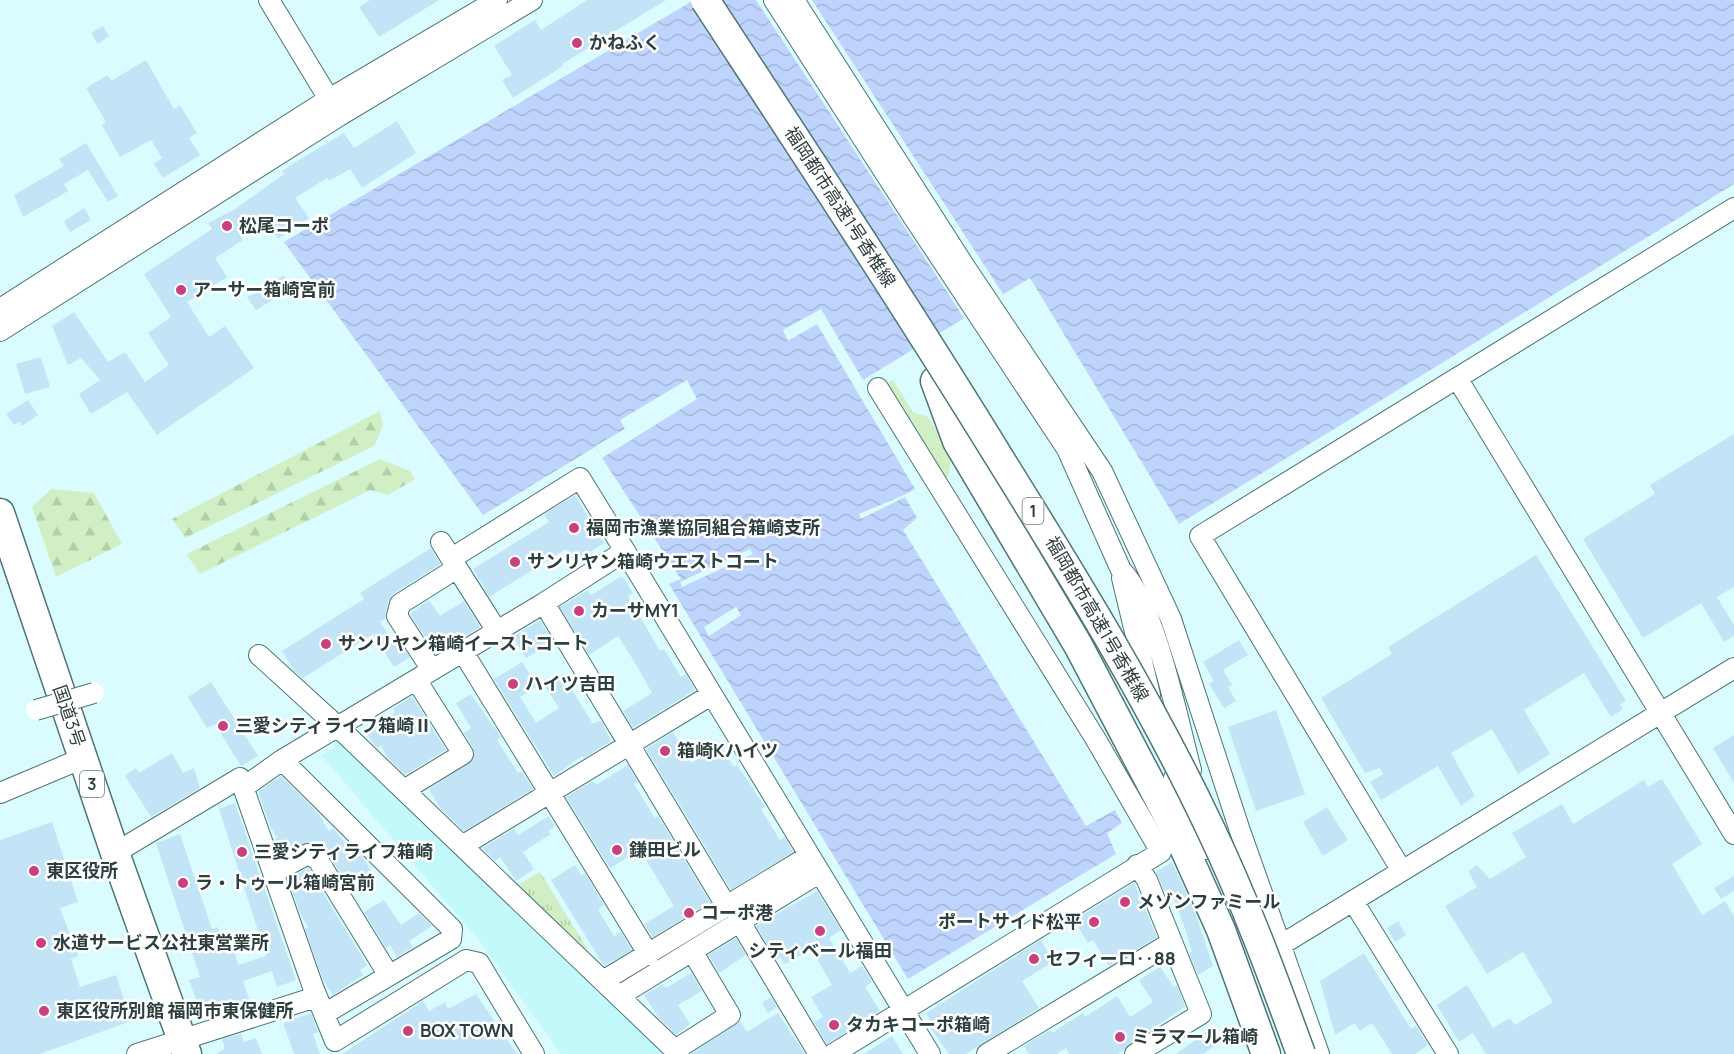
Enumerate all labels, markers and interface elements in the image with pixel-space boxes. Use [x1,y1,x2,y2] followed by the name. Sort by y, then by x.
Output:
[589,30,661,54] place label: かねふく
[570,36,584,50] marker: かねふく
[780,121,902,291] street label: 福岡都市高速1号香椎線
[239,213,329,237] place label: 松尾コーポ
[220,219,234,233] marker: 松尾コーポ
[193,277,336,301] place label: アーサー箱崎宮前
[174,283,188,297] marker: アーサー箱崎宮前
[1022,498,1044,524] road number: 1
[586,515,820,539] place label: 福岡市漁業協同組合箱崎支所
[567,521,581,535] marker: 福岡市漁業協同組合箱崎支所
[1041,532,1155,705] street label: 福岡都市高速1号香椎線
[527,549,779,573] place label: サンリヤン箱崎ウエストコート
[508,555,522,569] marker: サンリヤン箱崎ウエストコート
[591,598,679,622] place label: カーサMY1
[572,604,586,618] marker: カーサMY1
[338,631,589,655] place label: サンリヤン箱崎イーストコート
[319,637,333,651] marker: サンリヤン箱崎イーストコート
[525,671,615,695] place label: ハイツ吉田
[506,677,520,691] marker: ハイツ吉田
[48,682,92,750] street label: 国道3号
[235,713,432,737] place label: 三愛シティライフ箱崎Ⅱ
[216,719,230,733] marker: 三愛シティライフ箱崎Ⅱ
[677,738,778,762] place label: 箱崎Kハイツ
[658,744,672,758] marker: 箱崎Kハイツ
[80,771,104,797] road number: 3
[629,837,701,861] place label: 鎌田ビル
[254,839,433,863] place label: 三愛シティライフ箱崎
[610,843,624,857] marker: 鎌田ビル
[235,845,249,859] marker: 三愛シティライフ箱崎
[46,858,118,882] place label: 東区役所
[27,864,41,878] marker: 東区役所
[195,870,375,894] place label: ラ・トゥール箱崎宮前
[176,876,190,890] marker: ラ・トゥール箱崎宮前
[1137,889,1280,913] place label: メゾンファミール
[1118,895,1132,909] marker: メゾンファミール
[701,900,773,924] place label: コーポ港
[682,906,696,920] marker: コーポ港
[938,909,1082,933] place label: ポートサイド松平
[1087,915,1101,929] marker: ポートサイド松平
[813,924,827,938] marker: シティベール福田
[53,930,269,954] place label: 水道サービス公社東営業所
[34,936,48,950] marker: 水道サービス公社東営業所
[749,938,891,962] place label: シティベール福田
[1046,946,1176,970] place label: セフィーロ‥88
[1027,952,1041,966] marker: セフィーロ‥88
[56,998,294,1022] place label: 東区役所別館 福岡市東保健所
[37,1004,51,1018] marker: 東区役所別館 福岡市東保健所
[846,1012,990,1036] place label: タカキコーポ箱崎
[420,1018,514,1042] place label: BOX TOWN
[827,1018,841,1032] marker: タカキコーポ箱崎
[401,1024,415,1038] marker: BOX TOWN
[1132,1024,1258,1048] place label: ミラマール箱崎
[1113,1030,1127,1044] marker: ミラマール箱崎

